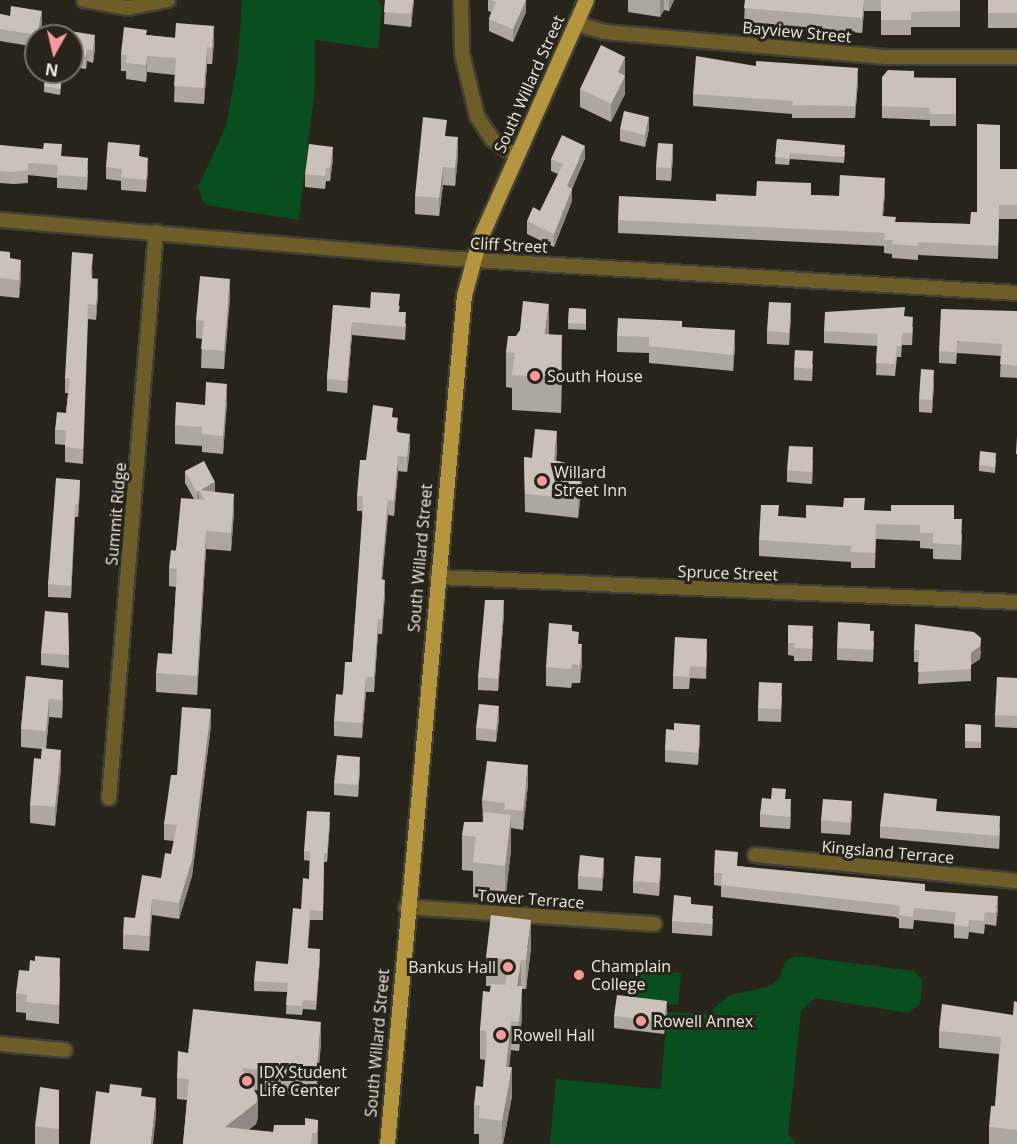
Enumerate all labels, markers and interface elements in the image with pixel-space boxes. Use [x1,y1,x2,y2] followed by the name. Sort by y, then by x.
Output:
[490,12,568,156] street label: South Willard Street
[742,18,852,46] street label: Bayview Street
[24,24,84,84] north arrow
[44,58,60,82] text: N
[470,233,548,257] street label: Cliff Street
[547,366,643,386] place label: South House
[528,369,542,383] marker: South House
[102,462,130,566] street label: Summit Ridge
[554,462,627,500] place label: Willard Street Inn
[535,474,549,488] marker: Willard Street Inn
[404,483,436,633] street label: South Willard Street
[677,562,779,584] street label: Spruce Street
[821,837,955,867] street label: Kingsland Terrace
[477,886,585,912] street label: Tower Terrace
[591,956,671,994] place label: Champlain College
[408,957,496,977] place label: Bankus Hall
[501,960,515,974] marker: Bankus Hall
[361,968,393,1118] street label: South Willard Street
[572,968,586,982] marker: Champlain College
[653,1011,753,1031] place label: Rowell Annex
[634,1014,648,1028] marker: Rowell Annex
[513,1025,595,1045] place label: Rowell Hall
[494,1028,508,1042] marker: Rowell Hall
[259,1062,347,1100] place label: IDX Student Life Center
[240,1074,254,1088] marker: IDX Student Life Center

